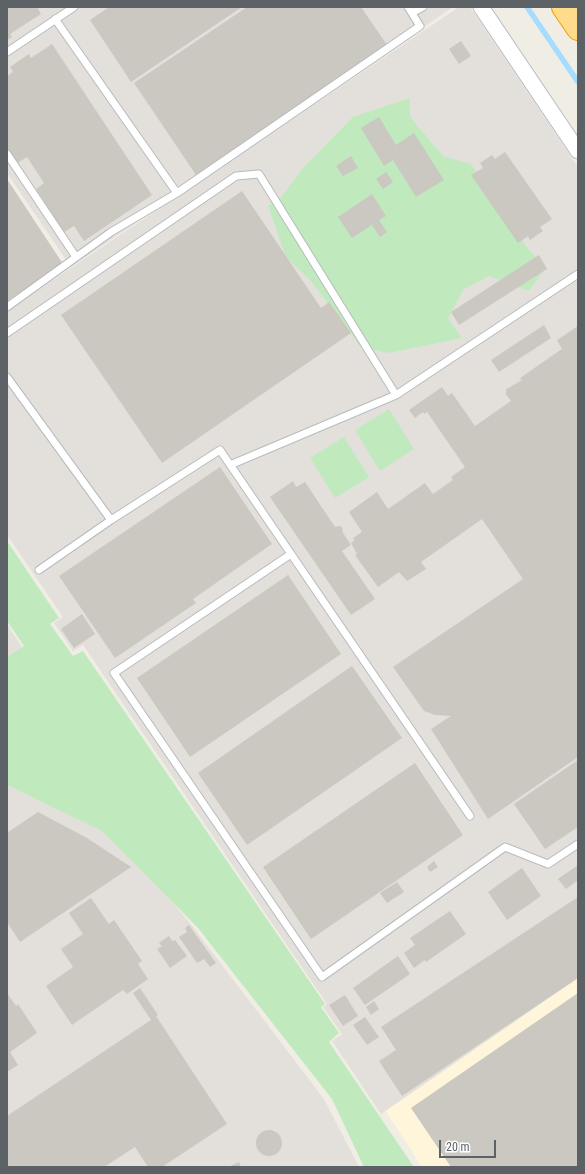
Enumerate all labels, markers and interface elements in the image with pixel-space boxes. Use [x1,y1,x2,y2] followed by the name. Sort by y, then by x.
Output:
[441,1132,498,1158] scale bar
[446,1140,470,1154] text: 20 m

